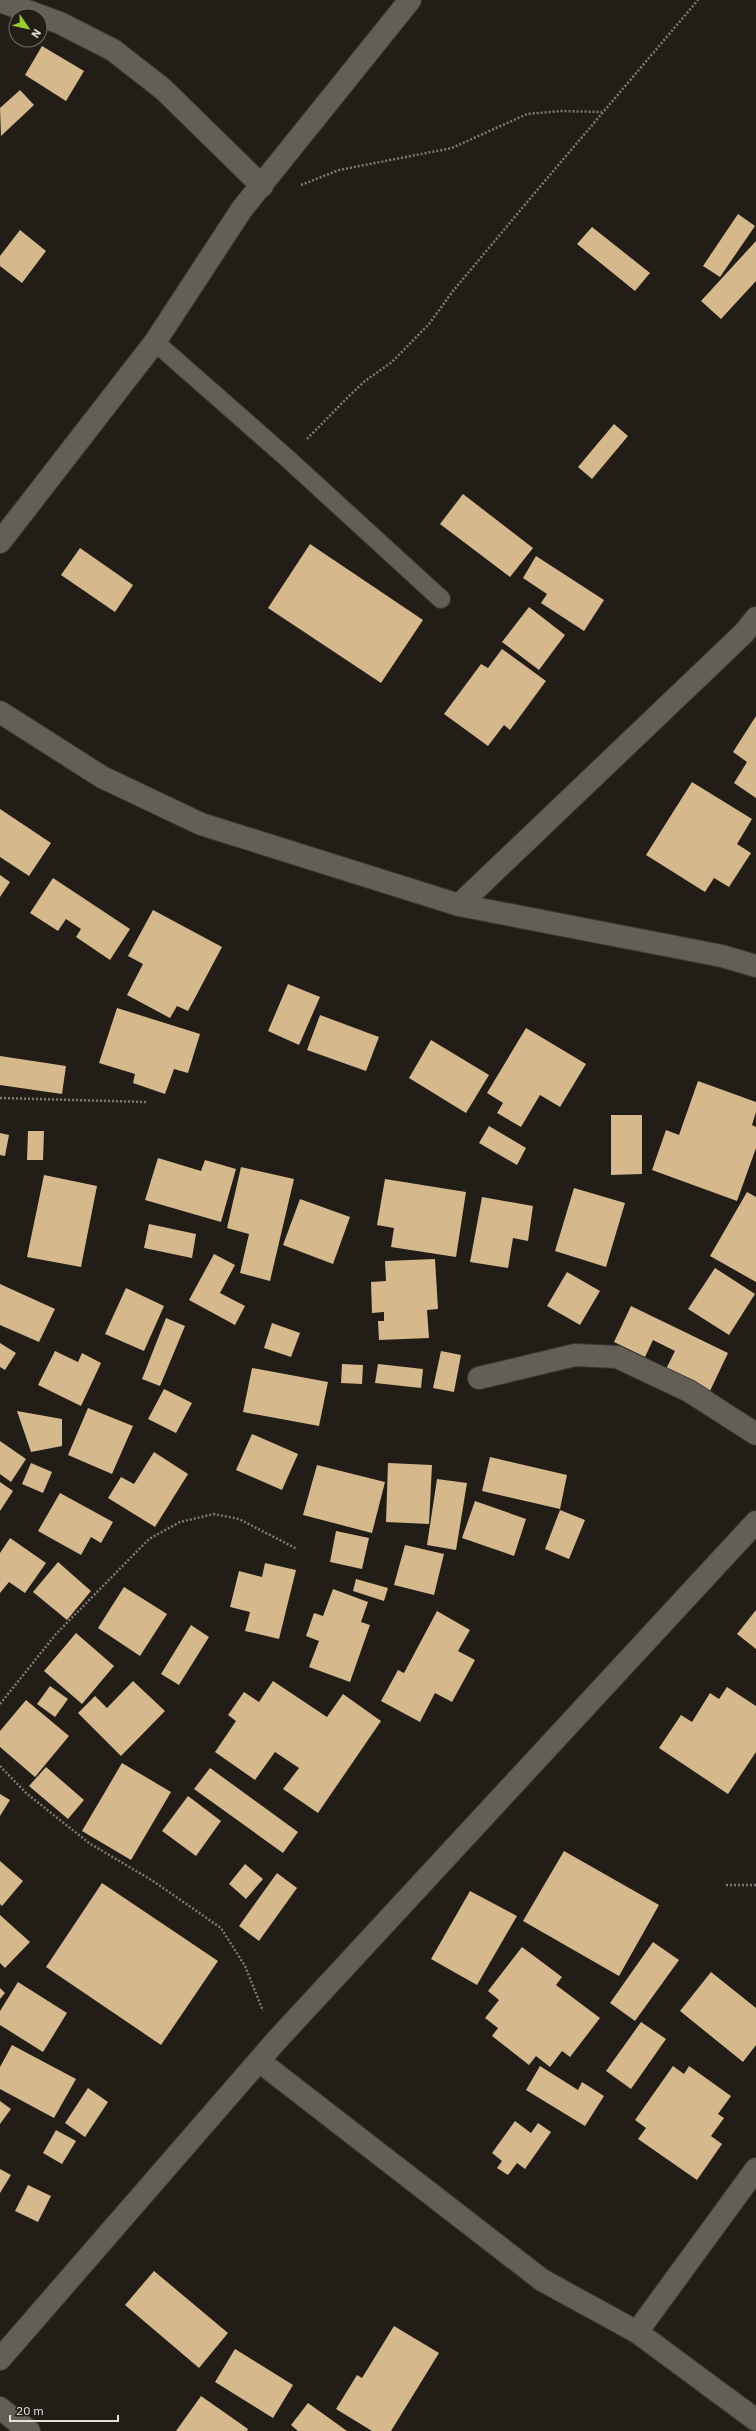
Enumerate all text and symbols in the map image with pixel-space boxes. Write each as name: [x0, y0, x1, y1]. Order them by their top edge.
north arrow: [8, 8, 48, 48]
text: N: [28, 26, 44, 41]
scale bar: [10, 2397, 118, 2423]
text: 20 m: [16, 2403, 44, 2418]

